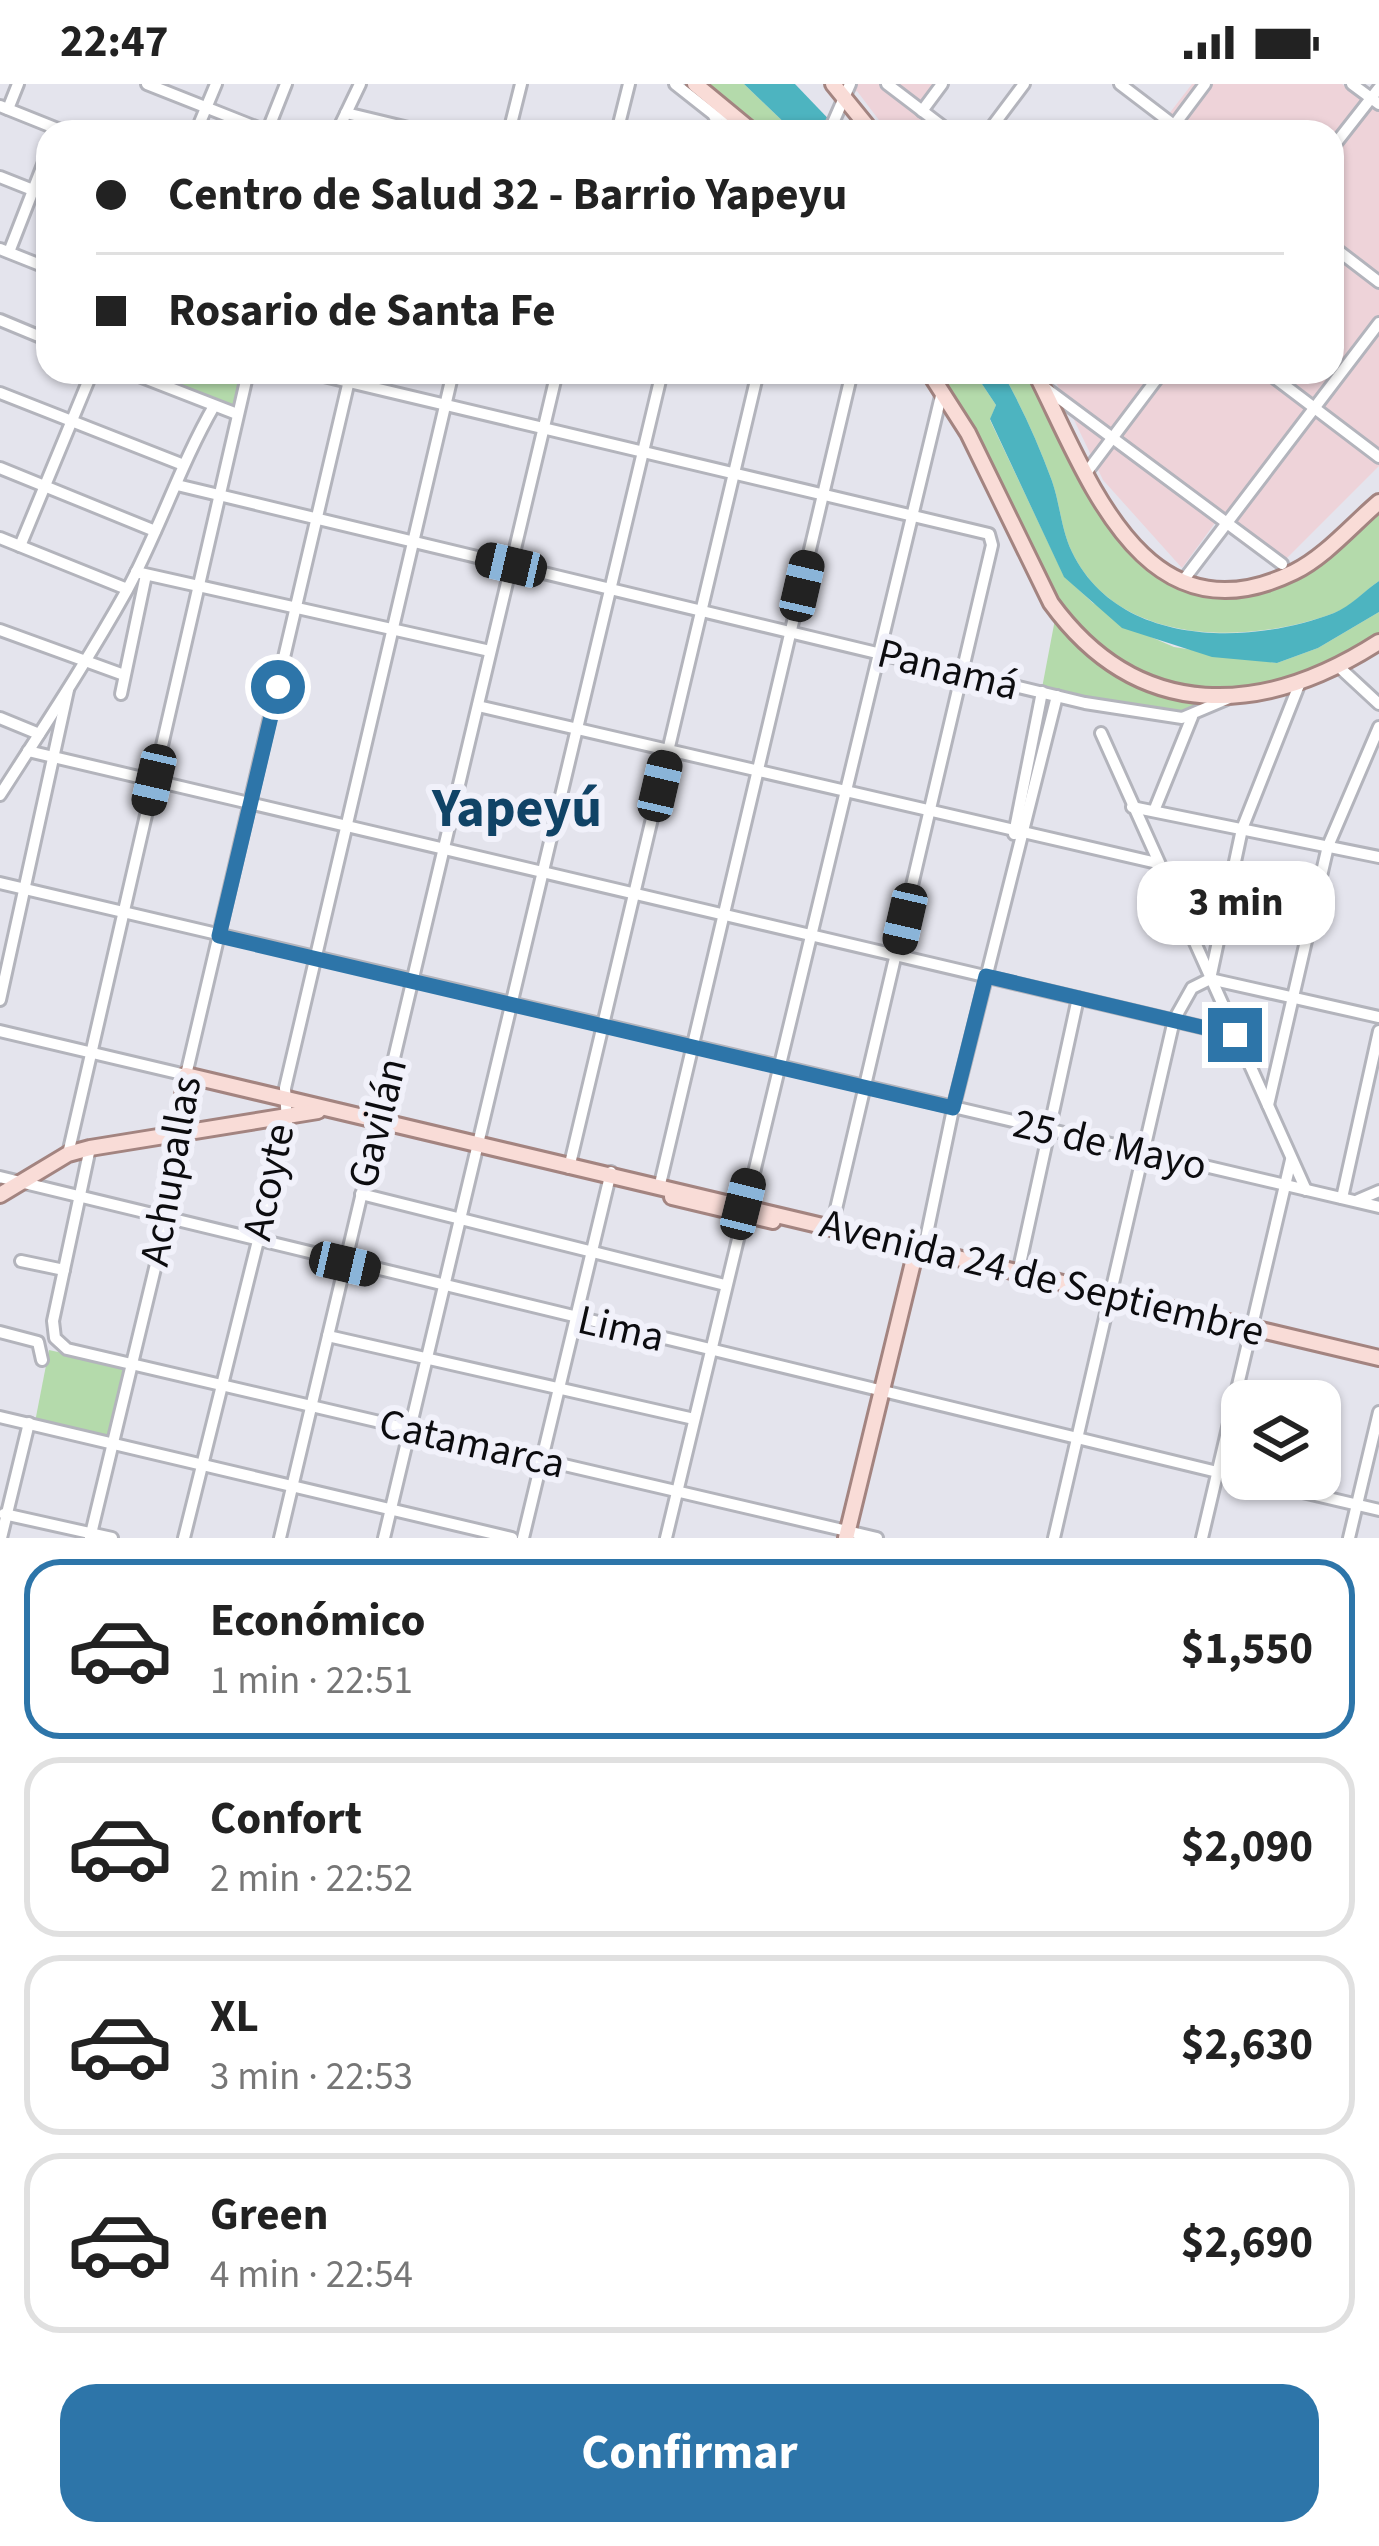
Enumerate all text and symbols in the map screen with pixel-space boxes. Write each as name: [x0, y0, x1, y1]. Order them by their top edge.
text: 22:47: [60, 10, 169, 74]
text: Centro de Salud 32 - Barrio Yapeyu: [168, 163, 847, 227]
text: Rosario de Santa Fe: [168, 279, 556, 343]
car: [472, 539, 550, 591]
car: [776, 547, 828, 625]
street label: Panamá: [871, 624, 1025, 716]
route start: [251, 660, 305, 714]
car: [128, 741, 180, 819]
car: [634, 747, 686, 825]
district label: Yapeyú: [431, 771, 602, 848]
callout: 3 min: [1136, 861, 1334, 945]
text: 3 min: [1189, 875, 1283, 931]
car: [879, 880, 931, 958]
route end: [1208, 1008, 1262, 1062]
street label: Gavilán: [333, 1052, 423, 1194]
street label: Achupallas: [125, 1071, 217, 1271]
street label: 25 de Mayo: [1007, 1094, 1213, 1196]
street label: Acoyte: [227, 1118, 311, 1246]
car: [717, 1165, 769, 1243]
street label: Avenida 24 de Septiembre: [814, 1194, 1270, 1362]
car: [306, 1238, 384, 1290]
street label: Lima: [572, 1290, 670, 1368]
map controls: [1221, 1380, 1341, 1500]
button: layers: [1221, 1380, 1341, 1500]
street label: Catamarca: [373, 1394, 571, 1494]
text: Económico: [210, 1589, 426, 1653]
icon: car: [66, 1595, 174, 1703]
text: $1,550: [1181, 1617, 1313, 1681]
text: 1 min · 22:51: [210, 1653, 413, 1709]
text: Confort: [210, 1787, 362, 1851]
icon: car: [66, 1793, 174, 1901]
text: $2,090: [1181, 1815, 1313, 1879]
text: 2 min · 22:52: [210, 1851, 413, 1907]
text: XL: [210, 1985, 259, 2049]
icon: car: [66, 1991, 174, 2099]
text: $2,630: [1181, 2013, 1313, 2077]
text: 3 min · 22:53: [210, 2049, 413, 2105]
text: Green: [210, 2183, 329, 2247]
icon: car: [66, 2189, 174, 2297]
text: $2,690: [1181, 2211, 1313, 2275]
text: 4 min · 22:54: [210, 2247, 413, 2303]
button: Confirmar: [60, 2384, 1319, 2522]

